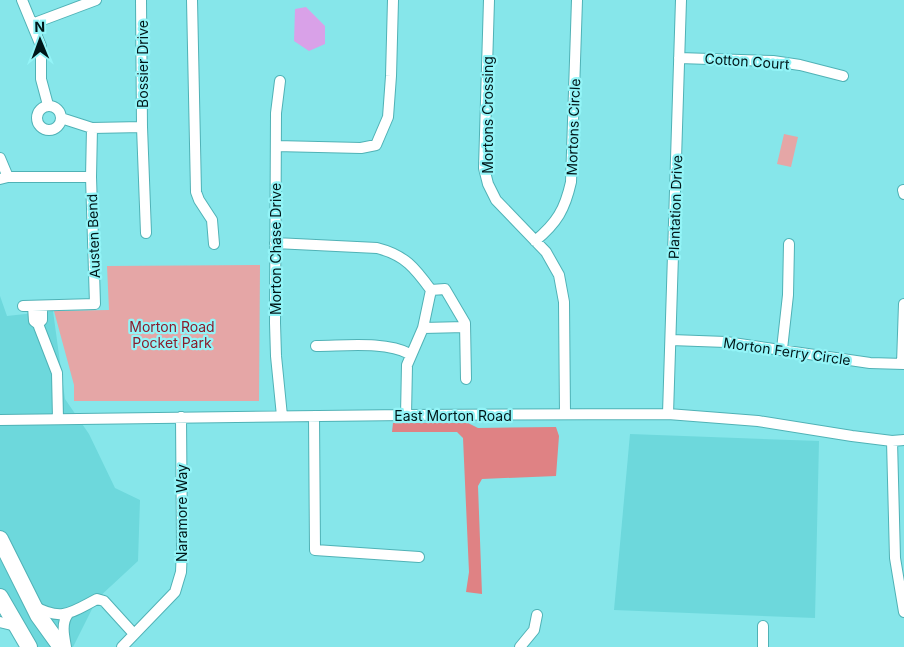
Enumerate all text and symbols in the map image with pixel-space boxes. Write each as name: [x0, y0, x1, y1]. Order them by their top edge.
north arrow: [15, 15, 65, 65]
text: N: [34, 18, 45, 35]
street label: Bossier Drive: [134, 20, 151, 108]
street label: Cotton Court: [704, 50, 790, 72]
street label: Mortons Crossing: [479, 56, 496, 174]
street label: Mortons Circle: [563, 78, 583, 176]
street label: Plantation Drive: [665, 155, 685, 259]
street label: Morton Chase Drive: [267, 183, 284, 315]
street label: Austen Bend: [83, 194, 103, 278]
park label: Morton Road Pocket Park: [129, 318, 215, 351]
street label: Morton Ferry Circle: [722, 334, 852, 368]
street label: East Morton Road: [394, 407, 512, 424]
street label: Naramore Way: [173, 464, 190, 562]

